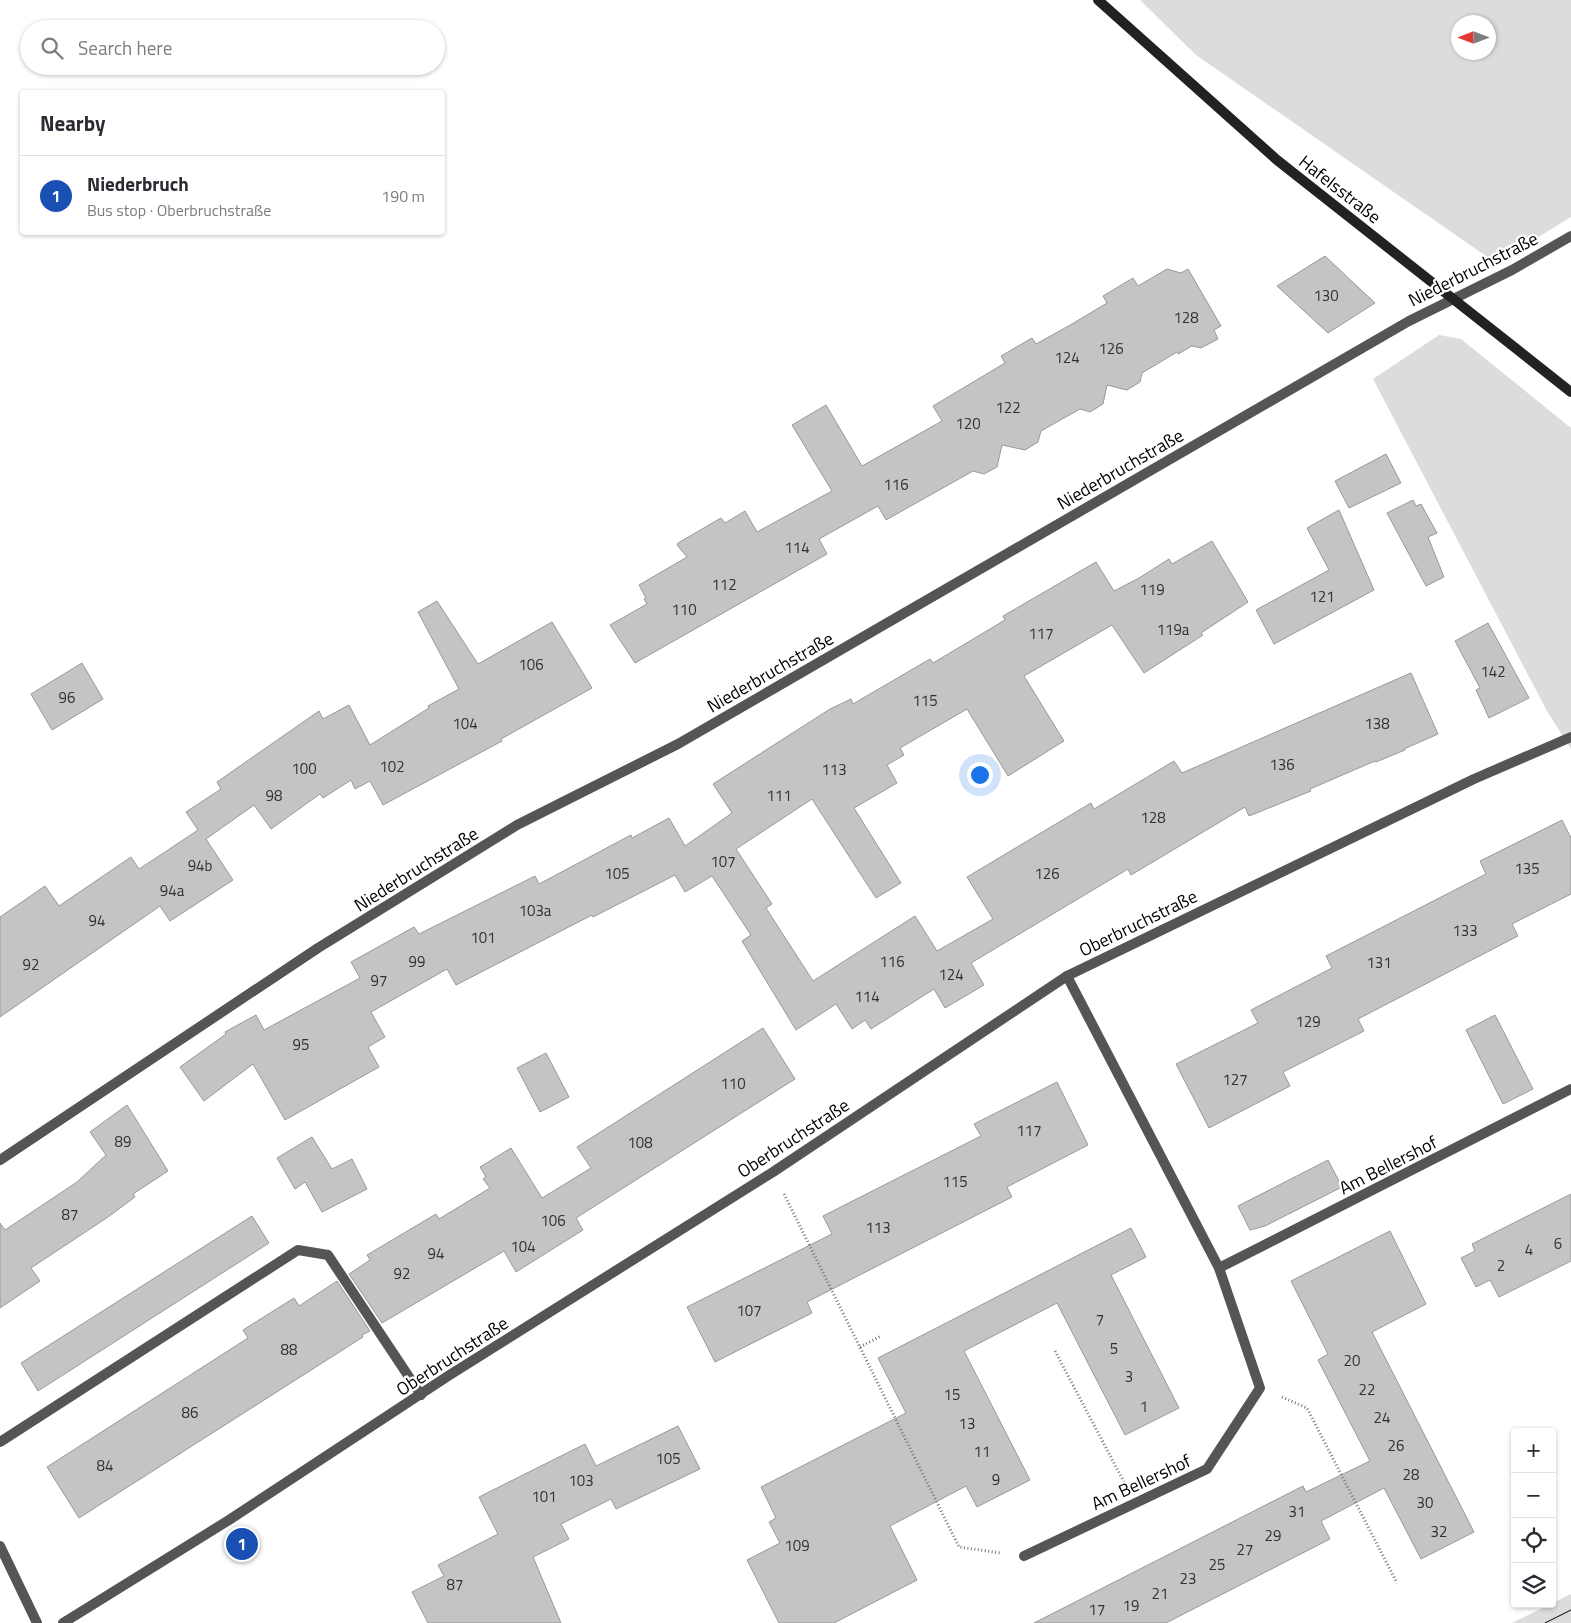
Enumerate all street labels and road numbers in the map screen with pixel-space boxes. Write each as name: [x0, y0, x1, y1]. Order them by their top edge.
street label: Hafelsstraße: [1293, 148, 1387, 230]
street label: Niederbruchstraße: [1404, 225, 1542, 313]
street label: Niederbruchstraße: [1052, 422, 1188, 516]
street label: Niederbruchstraße: [702, 625, 838, 719]
street label: Niederbruchstraße: [349, 820, 483, 918]
street label: Oberbruchstraße: [1074, 883, 1202, 963]
street label: Oberbruchstraße: [732, 1092, 854, 1184]
street label: Am Bellershof: [1334, 1129, 1442, 1201]
street label: Oberbruchstraße: [391, 1310, 513, 1402]
street label: Am Bellershof: [1087, 1447, 1195, 1517]

